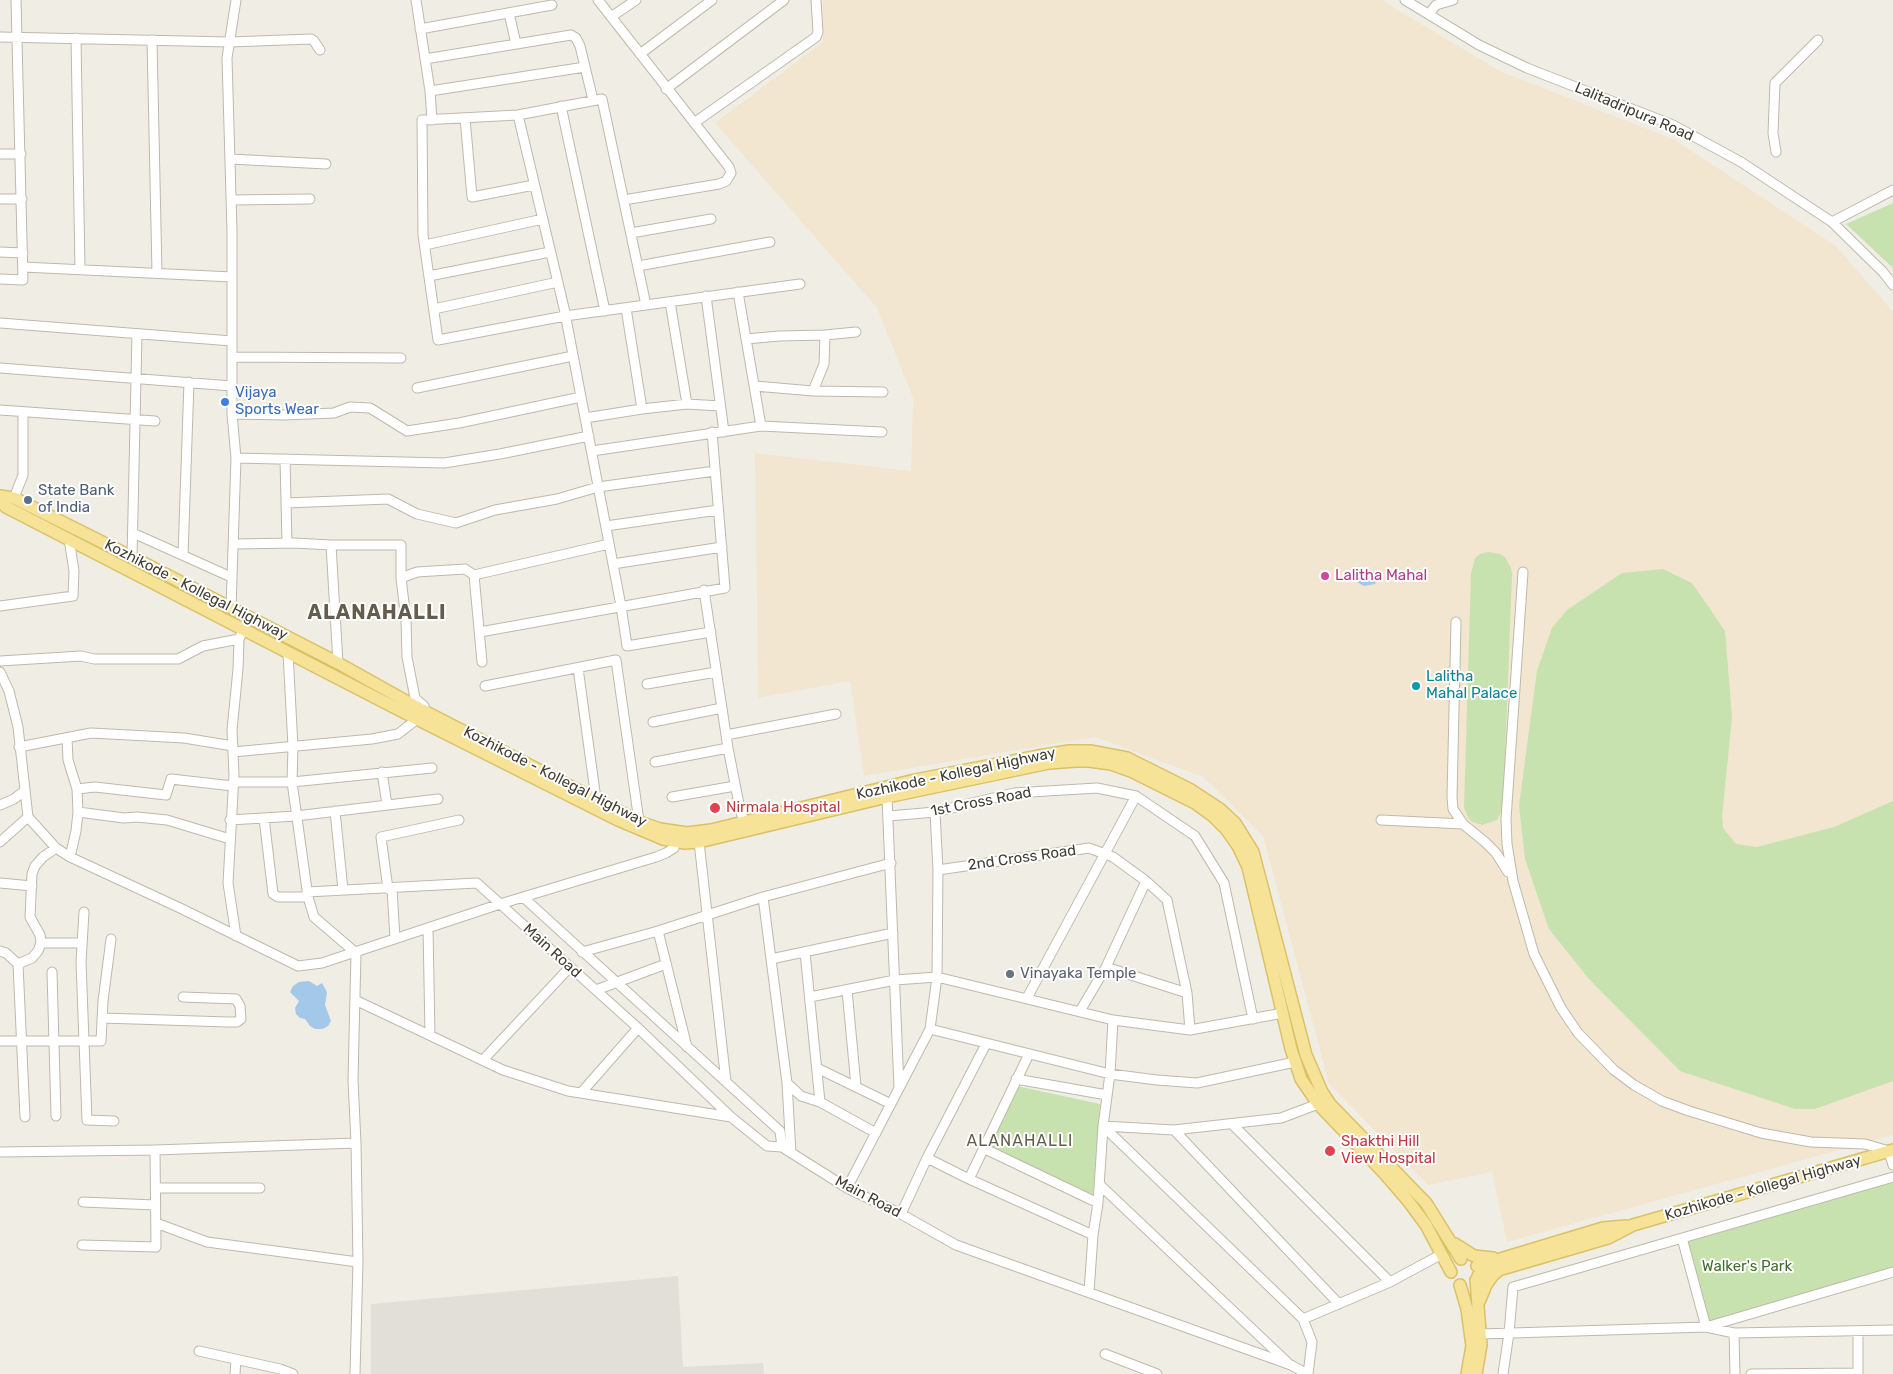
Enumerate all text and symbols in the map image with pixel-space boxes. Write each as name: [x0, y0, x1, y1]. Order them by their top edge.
street label: Lalitadripura Road: [1572, 79, 1696, 145]
place label: Vijaya Sports Wear: [235, 384, 319, 419]
marker: Vijaya Sports Wear: [219, 396, 231, 408]
place label: State Bank of India: [38, 482, 114, 517]
marker: State Bank of India: [22, 494, 34, 506]
street label: Kozhikode - Kollegal Highway: [101, 536, 291, 644]
place label: Lalitha Mahal: [1335, 567, 1427, 585]
marker: Lalitha Mahal: [1319, 570, 1331, 582]
district label: ALANAHALLI: [306, 601, 448, 625]
place label: Lalitha Mahal Palace: [1426, 668, 1517, 703]
marker: Lalitha Mahal Palace: [1410, 680, 1422, 692]
street label: Kozhikode - Kollegal Highway: [460, 723, 650, 831]
street label: Kozhikode - Kollegal Highway: [855, 744, 1057, 804]
street label: 1st Cross Road: [929, 783, 1033, 821]
place label: Nirmala Hospital: [726, 799, 840, 817]
marker: Nirmala Hospital: [708, 801, 722, 815]
street label: 2nd Cross Road: [967, 841, 1077, 875]
street label: Main Road: [519, 920, 585, 982]
place label: Vinayaka Temple: [1020, 965, 1136, 983]
marker: Vinayaka Temple: [1004, 968, 1016, 980]
district label: ALANAHALLI: [965, 1131, 1075, 1151]
place label: Shakthi Hill View Hospital: [1341, 1133, 1436, 1168]
marker: Shakthi Hill View Hospital: [1323, 1144, 1337, 1158]
street label: Kozhikode - Kollegal Highway: [1663, 1151, 1863, 1225]
street label: Main Road: [832, 1172, 904, 1222]
park label: Walker's Park: [1702, 1258, 1792, 1276]

